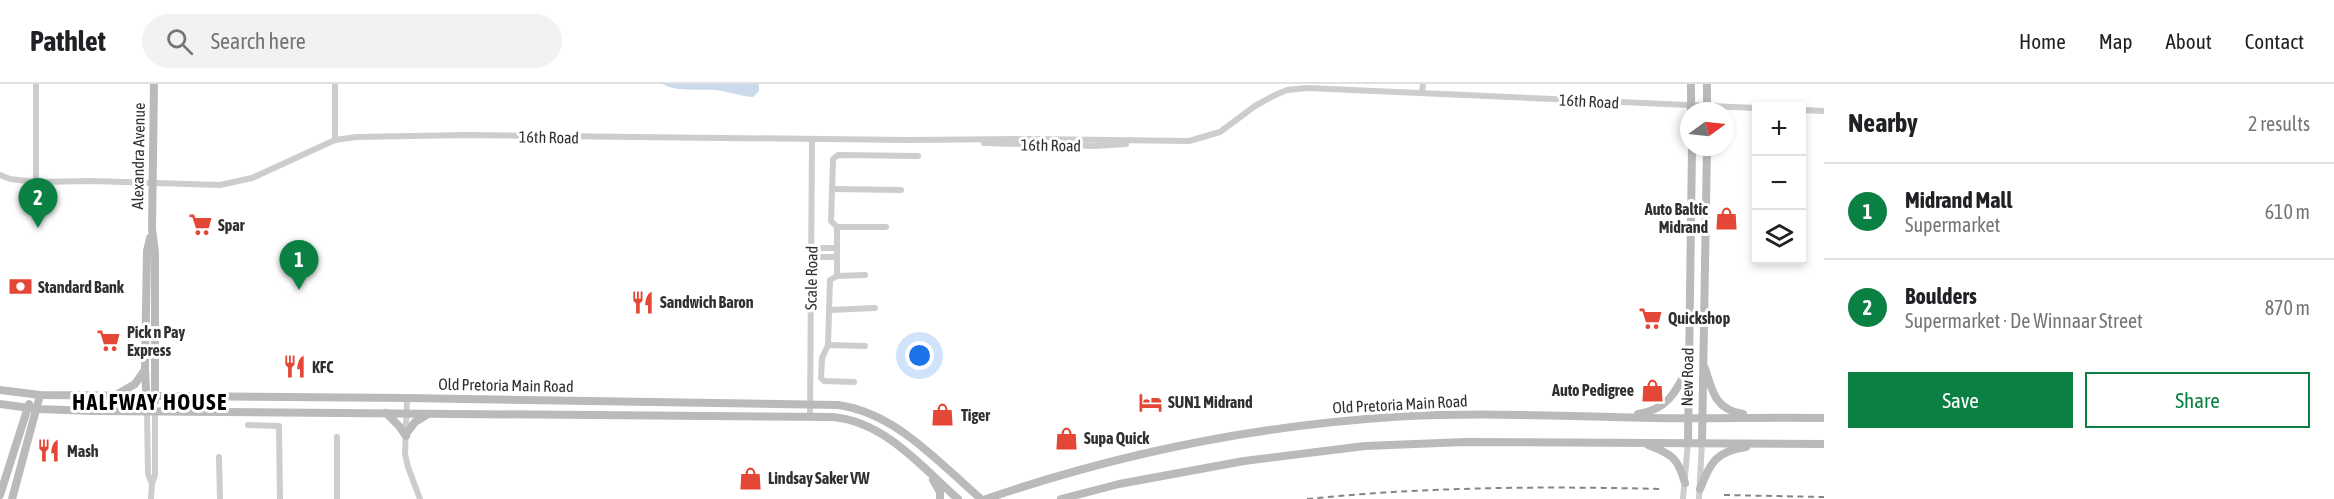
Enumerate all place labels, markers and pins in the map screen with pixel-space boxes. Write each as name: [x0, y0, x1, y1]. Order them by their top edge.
pin: 2: [18, 178, 57, 228]
place label: Auto Baltic Midrand: [1644, 200, 1708, 236]
shop icon: Auto Baltic Midrand: [1713, 205, 1739, 231]
supermarket icon: Spar: [187, 212, 213, 238]
place label: Spar: [218, 216, 245, 234]
pin: 1: [280, 240, 318, 290]
bank icon: Standard Bank: [7, 274, 33, 300]
place label: Standard Bank: [38, 278, 125, 296]
restaurant icon: Sandwich Baron: [629, 289, 655, 315]
place label: Sandwich Baron: [660, 293, 754, 311]
supermarket icon: Quickshop: [1637, 305, 1663, 331]
place label: Quickshop: [1668, 309, 1731, 327]
place label: Pick n Pay Express: [127, 323, 185, 359]
supermarket icon: Pick n Pay Express: [96, 328, 122, 354]
restaurant icon: KFC: [281, 354, 307, 380]
place label: KFC: [312, 358, 334, 376]
shop icon: Auto Pedigree: [1639, 377, 1665, 403]
place label: Auto Pedigree: [1551, 381, 1634, 399]
hotel icon: SUN1 Midrand: [1137, 389, 1163, 415]
place label: SUN1 Midrand: [1168, 393, 1253, 411]
shop icon: Tiger: [930, 402, 956, 428]
place label: Tiger: [961, 406, 990, 424]
shop icon: Supa Quick: [1053, 425, 1079, 451]
place label: Supa Quick: [1084, 429, 1150, 447]
restaurant icon: Mash: [36, 438, 62, 464]
place label: Mash: [67, 442, 99, 460]
shop icon: Lindsay Saker VW: [737, 465, 763, 491]
place label: Lindsay Saker VW: [768, 469, 870, 487]

